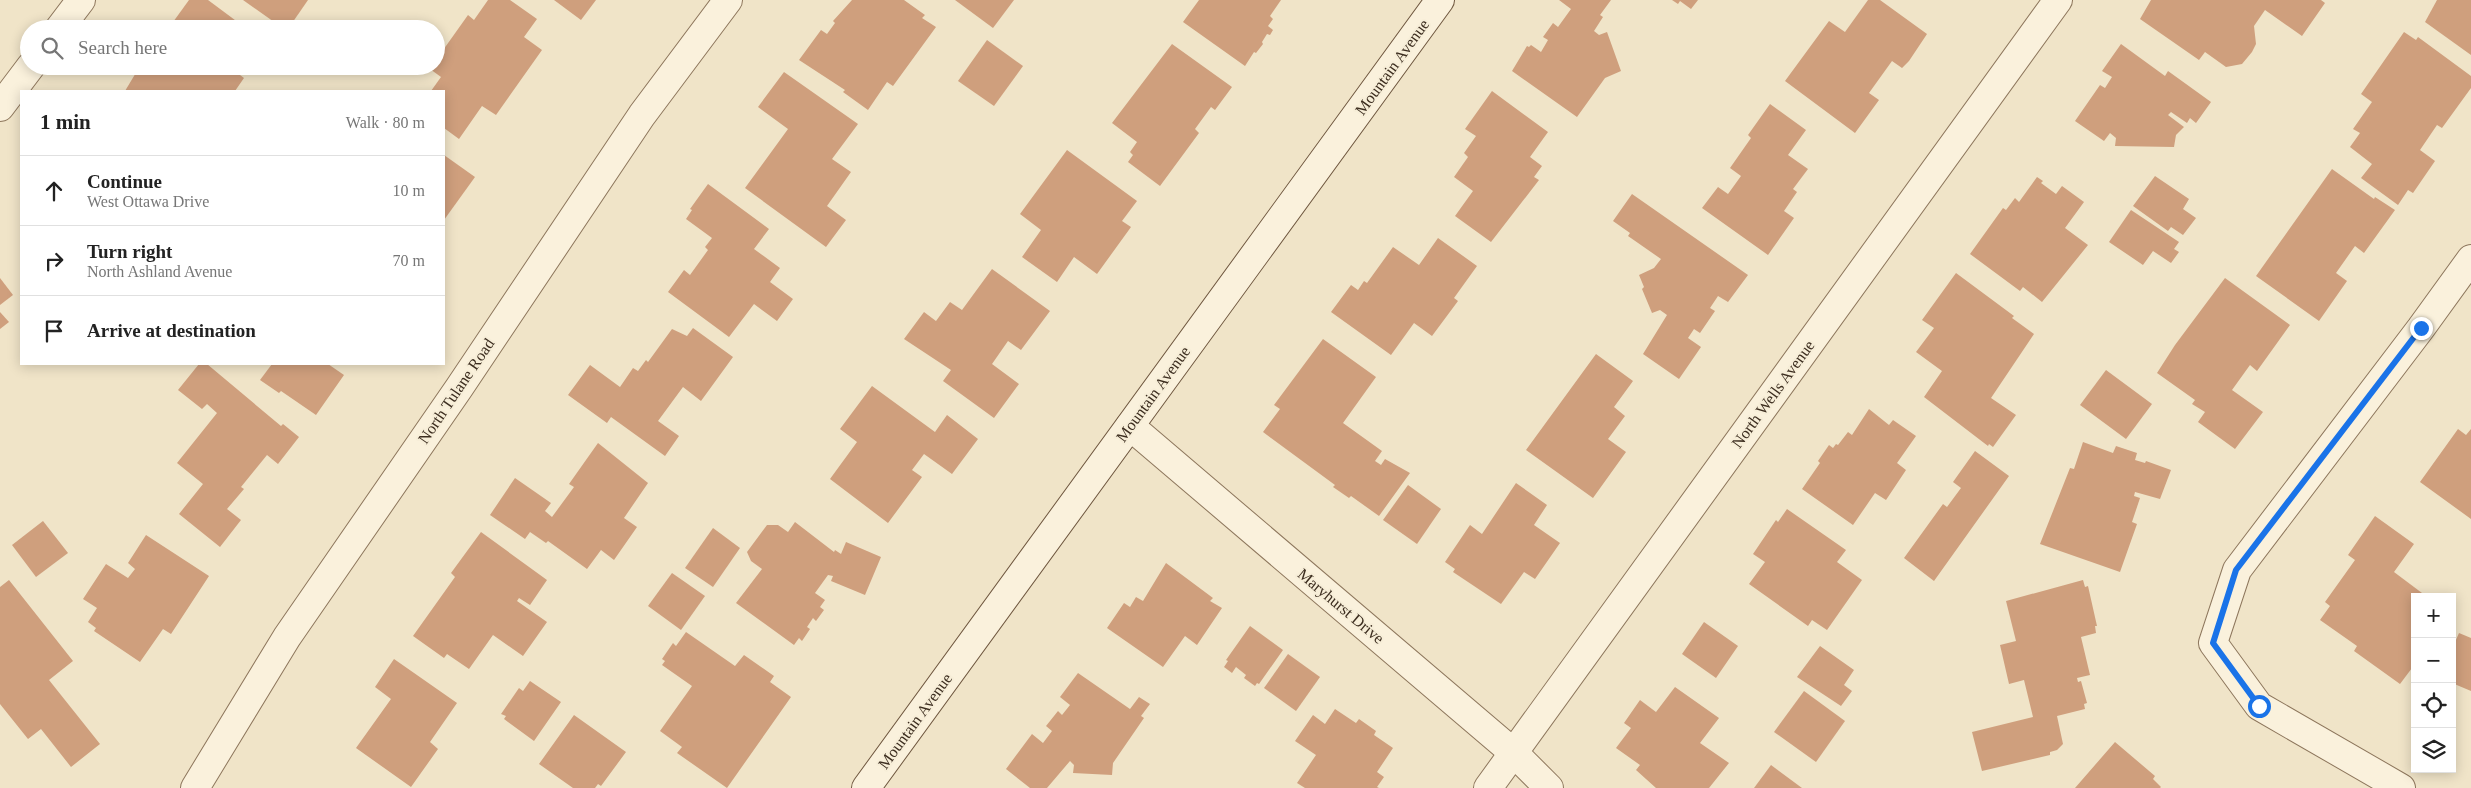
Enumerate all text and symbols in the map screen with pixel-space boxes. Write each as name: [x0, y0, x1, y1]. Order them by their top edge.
street label: Mountain Avenue: [1352, 16, 1432, 118]
search box: [20, 20, 445, 75]
icon: search: [38, 34, 66, 62]
text: Search here: [78, 37, 167, 58]
text: 1 min: [40, 110, 91, 134]
text: Walk · 80 m: [346, 114, 425, 131]
text: Continue: [87, 171, 162, 192]
icon: ahead: [40, 177, 68, 205]
text: 10 m: [393, 182, 425, 199]
text: West Ottawa Drive: [87, 193, 209, 210]
text: Turn right: [87, 241, 172, 262]
icon: right: [40, 247, 68, 275]
text: 70 m: [393, 252, 425, 269]
text: North Ashland Avenue: [87, 263, 232, 280]
icon: arrive: [40, 317, 68, 345]
route end: [2410, 317, 2433, 340]
text: Arrive at destination: [87, 320, 256, 341]
street label: North Tulane Road: [415, 335, 497, 447]
street label: North Wells Avenue: [1728, 337, 1818, 451]
street label: Mountain Avenue: [1113, 343, 1193, 445]
street label: Maryhurst Drive: [1294, 565, 1387, 648]
map controls: [2411, 593, 2456, 773]
button: +: [2411, 593, 2456, 638]
button: −: [2411, 638, 2456, 683]
street label: Mountain Avenue: [875, 670, 955, 772]
button: locate: [2411, 683, 2456, 728]
route start: [2248, 695, 2271, 718]
button: layers: [2411, 728, 2456, 773]

